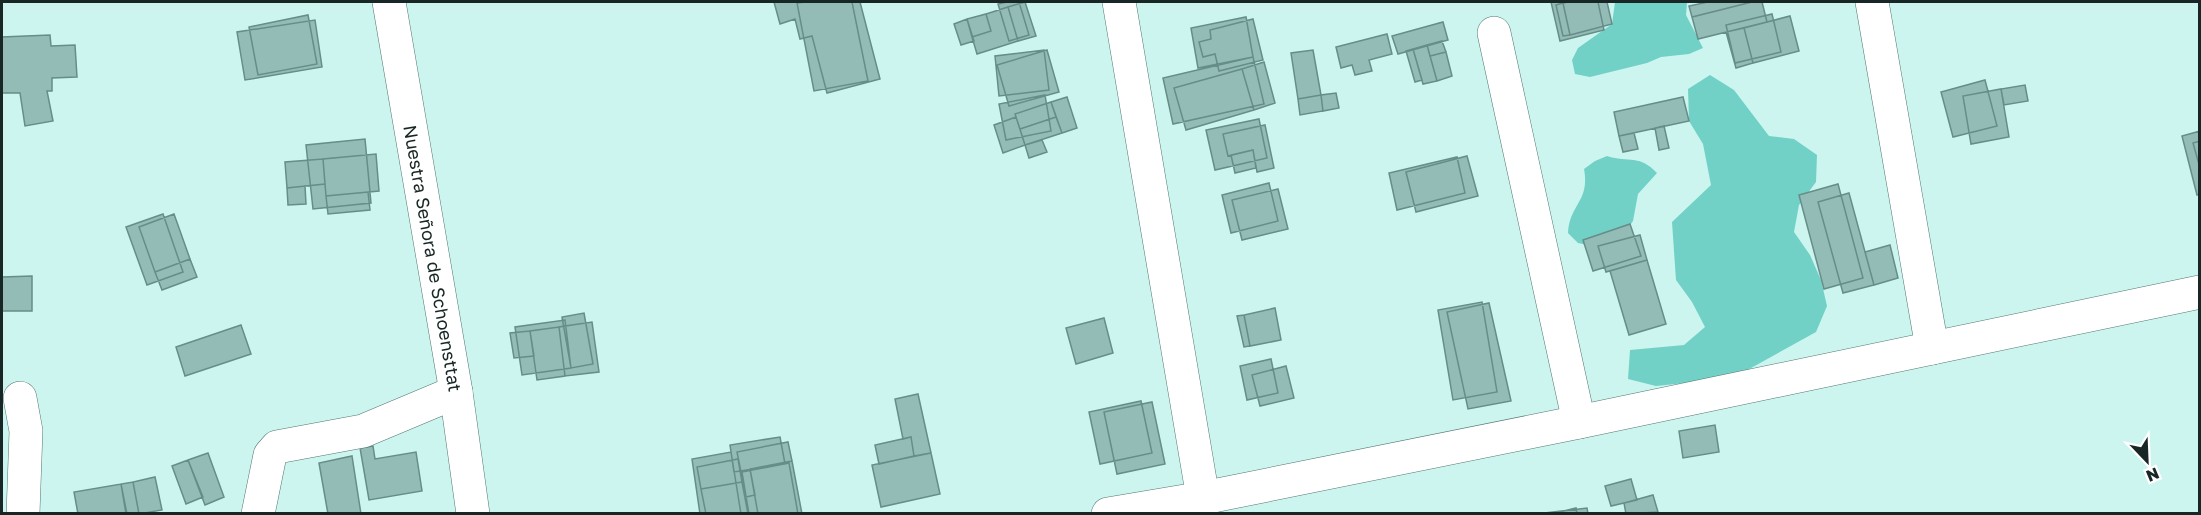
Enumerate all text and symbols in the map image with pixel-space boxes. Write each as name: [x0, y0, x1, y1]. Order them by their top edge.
street label: Nuestra Señora de Schoensttat: [399, 123, 467, 393]
north arrow: [2117, 431, 2177, 491]
text: N: [2143, 463, 2162, 486]

